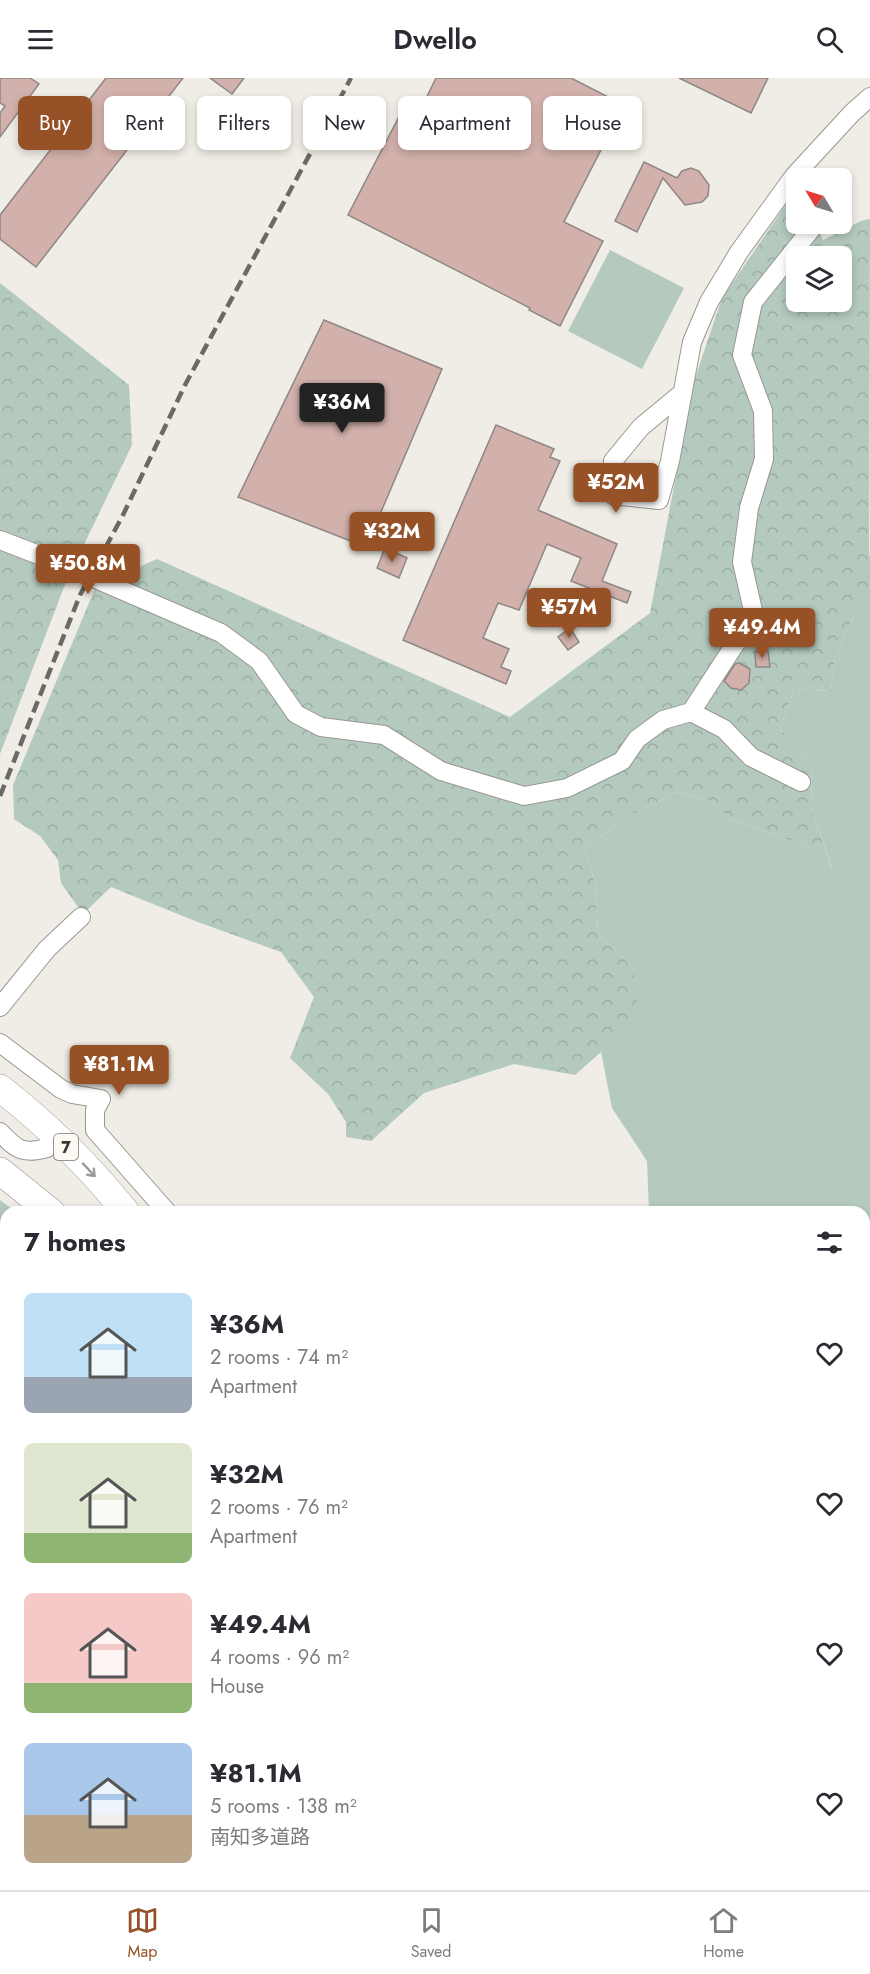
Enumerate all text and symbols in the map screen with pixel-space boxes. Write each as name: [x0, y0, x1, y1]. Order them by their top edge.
text: Dwello: [393, 20, 477, 59]
icon: menu: [24, 23, 57, 56]
icon: search: [813, 23, 846, 56]
chip: Buy: [18, 96, 92, 150]
chip: Rent: [104, 96, 185, 150]
chip: Filters: [197, 96, 291, 150]
chip: New: [303, 96, 386, 150]
chip: Apartment: [398, 96, 531, 150]
chip: House: [543, 96, 642, 150]
north arrow: [786, 168, 852, 234]
map controls: [786, 168, 852, 312]
button: layers: [786, 246, 852, 312]
pin: ¥36M: [306, 383, 378, 434]
text: ¥36M: [314, 388, 371, 417]
pin: ¥52M: [580, 463, 652, 514]
text: ¥52M: [587, 468, 645, 497]
pin: ¥32M: [356, 512, 428, 563]
text: ¥32M: [364, 517, 420, 546]
pin: ¥50.8M: [39, 544, 137, 595]
text: ¥50.8M: [50, 549, 126, 578]
pin: ¥57M: [533, 588, 605, 639]
text: ¥57M: [541, 593, 597, 622]
pin: ¥49.4M: [713, 608, 811, 659]
text: ¥49.4M: [723, 613, 801, 642]
pin: ¥81.1M: [70, 1045, 168, 1096]
text: ¥81.1M: [84, 1050, 154, 1079]
road number: 7: [54, 1134, 78, 1160]
one-way arrow: [82, 1163, 96, 1178]
text: 7 homes: [24, 1223, 126, 1261]
icon: filters: [813, 1226, 846, 1259]
text: ¥36M: [210, 1305, 284, 1343]
icon: home: [72, 1317, 144, 1389]
icon: heart: [813, 1337, 846, 1370]
text: 2 rooms · 74 m²: [210, 1343, 348, 1372]
text: Apartment: [210, 1372, 297, 1401]
text: ¥32M: [210, 1455, 284, 1493]
icon: home: [72, 1467, 144, 1539]
icon: heart: [813, 1487, 846, 1520]
text: 2 rooms · 76 m²: [210, 1493, 348, 1522]
text: Apartment: [210, 1522, 297, 1551]
text: ¥49.4M: [210, 1605, 311, 1643]
icon: home: [72, 1617, 144, 1689]
icon: heart: [813, 1637, 846, 1670]
text: 4 rooms · 96 m²: [210, 1643, 349, 1672]
text: House: [210, 1672, 264, 1701]
text: ¥81.1M: [210, 1754, 302, 1792]
icon: home: [72, 1767, 144, 1839]
icon: heart: [813, 1787, 846, 1820]
text: 5 rooms · 138 m²: [210, 1792, 357, 1821]
text: 南知多道路: [210, 1823, 310, 1852]
tab: Map: [126, 1904, 159, 1963]
tab: Saved: [411, 1904, 451, 1963]
tab: Home: [703, 1904, 744, 1963]

